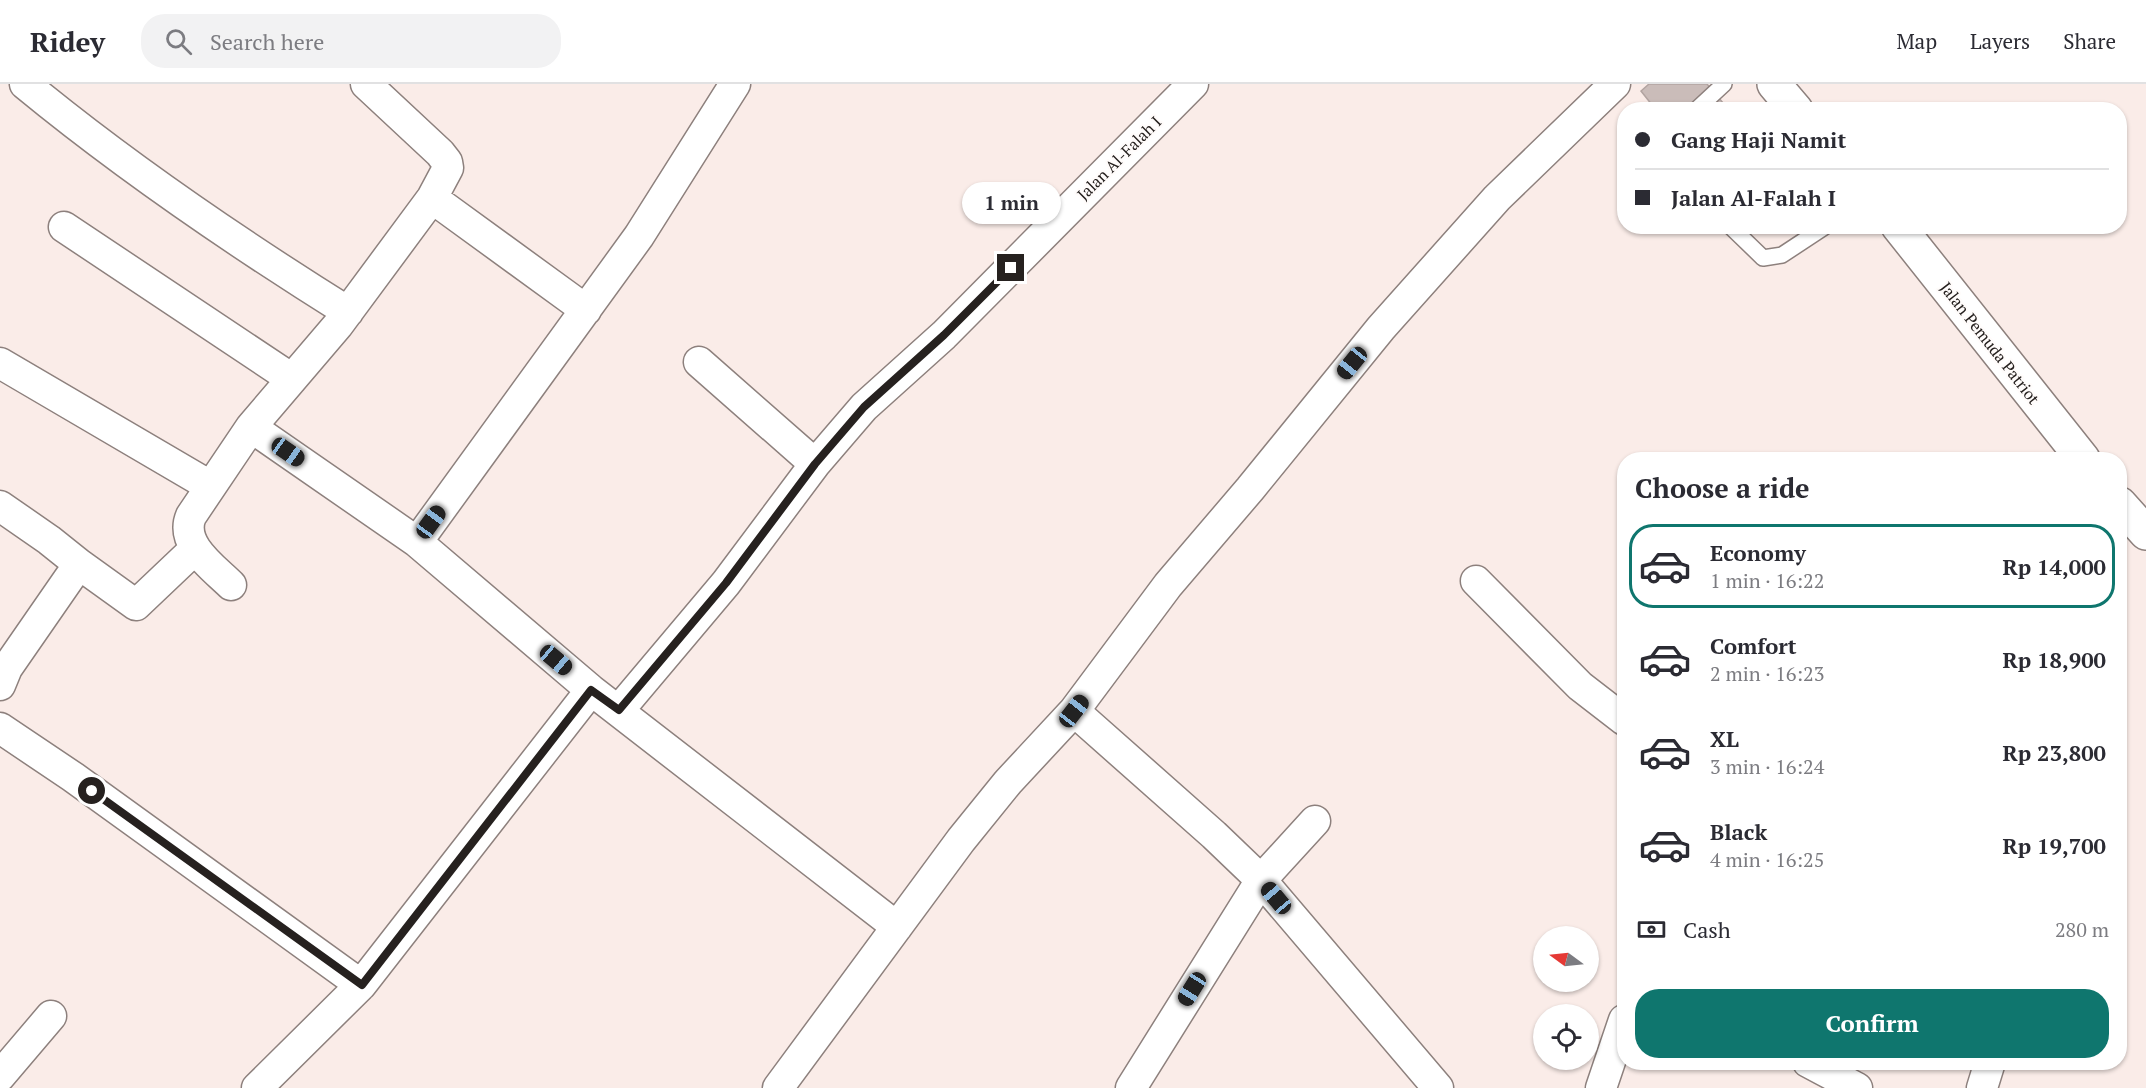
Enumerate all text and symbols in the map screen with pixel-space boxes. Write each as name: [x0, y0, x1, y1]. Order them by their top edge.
search box: [141, 14, 561, 68]
text: Ridey: [30, 23, 105, 60]
icon: search: [162, 25, 195, 58]
text: Search here: [210, 27, 324, 56]
text: Map: [1896, 27, 1937, 55]
text: Layers: [1970, 27, 2030, 55]
text: Share: [2063, 27, 2116, 55]
street label: Jalan Al-Falah I: [1072, 111, 1166, 205]
text: Gang Haji Namit: [1671, 125, 1846, 154]
callout: 1 min: [962, 181, 1060, 223]
text: Jalan Al-Falah I: [1671, 183, 1836, 212]
text: 1 min: [984, 189, 1039, 216]
route end: [997, 254, 1024, 281]
street label: Jalan Pemuda Patriot: [1935, 277, 2045, 409]
car: [1334, 343, 1370, 383]
car: [268, 434, 308, 470]
text: Choose a ride: [1635, 470, 1810, 506]
car: [413, 502, 449, 542]
text: Economy: [1710, 538, 1806, 567]
icon: car: [1638, 539, 1692, 593]
text: Rp 14,000: [2002, 552, 2106, 581]
text: 1 min · 16:22: [1710, 567, 1824, 594]
text: Comfort: [1710, 631, 1796, 660]
icon: car: [1638, 632, 1692, 686]
car: [536, 642, 576, 678]
text: Rp 18,900: [2002, 645, 2106, 674]
text: 2 min · 16:23: [1710, 660, 1824, 687]
car: [1056, 691, 1092, 731]
text: XL: [1710, 724, 1739, 753]
icon: car: [1638, 725, 1692, 779]
text: Rp 23,800: [2002, 738, 2106, 767]
text: 3 min · 16:24: [1710, 753, 1824, 780]
route start: [78, 777, 105, 804]
text: Black: [1710, 817, 1767, 846]
icon: car: [1638, 818, 1692, 872]
text: Rp 19,700: [2002, 831, 2106, 860]
text: 4 min · 16:25: [1710, 846, 1824, 873]
car: [1258, 878, 1294, 918]
icon: cash: [1635, 913, 1668, 946]
text: Cash: [1683, 915, 1731, 944]
text: 280 m: [2055, 916, 2109, 943]
north arrow: [1533, 926, 1599, 992]
map controls: [1533, 926, 1599, 1070]
car: [1175, 969, 1209, 1009]
button: Confirm: [1635, 989, 2109, 1058]
button: locate: [1533, 1004, 1599, 1070]

